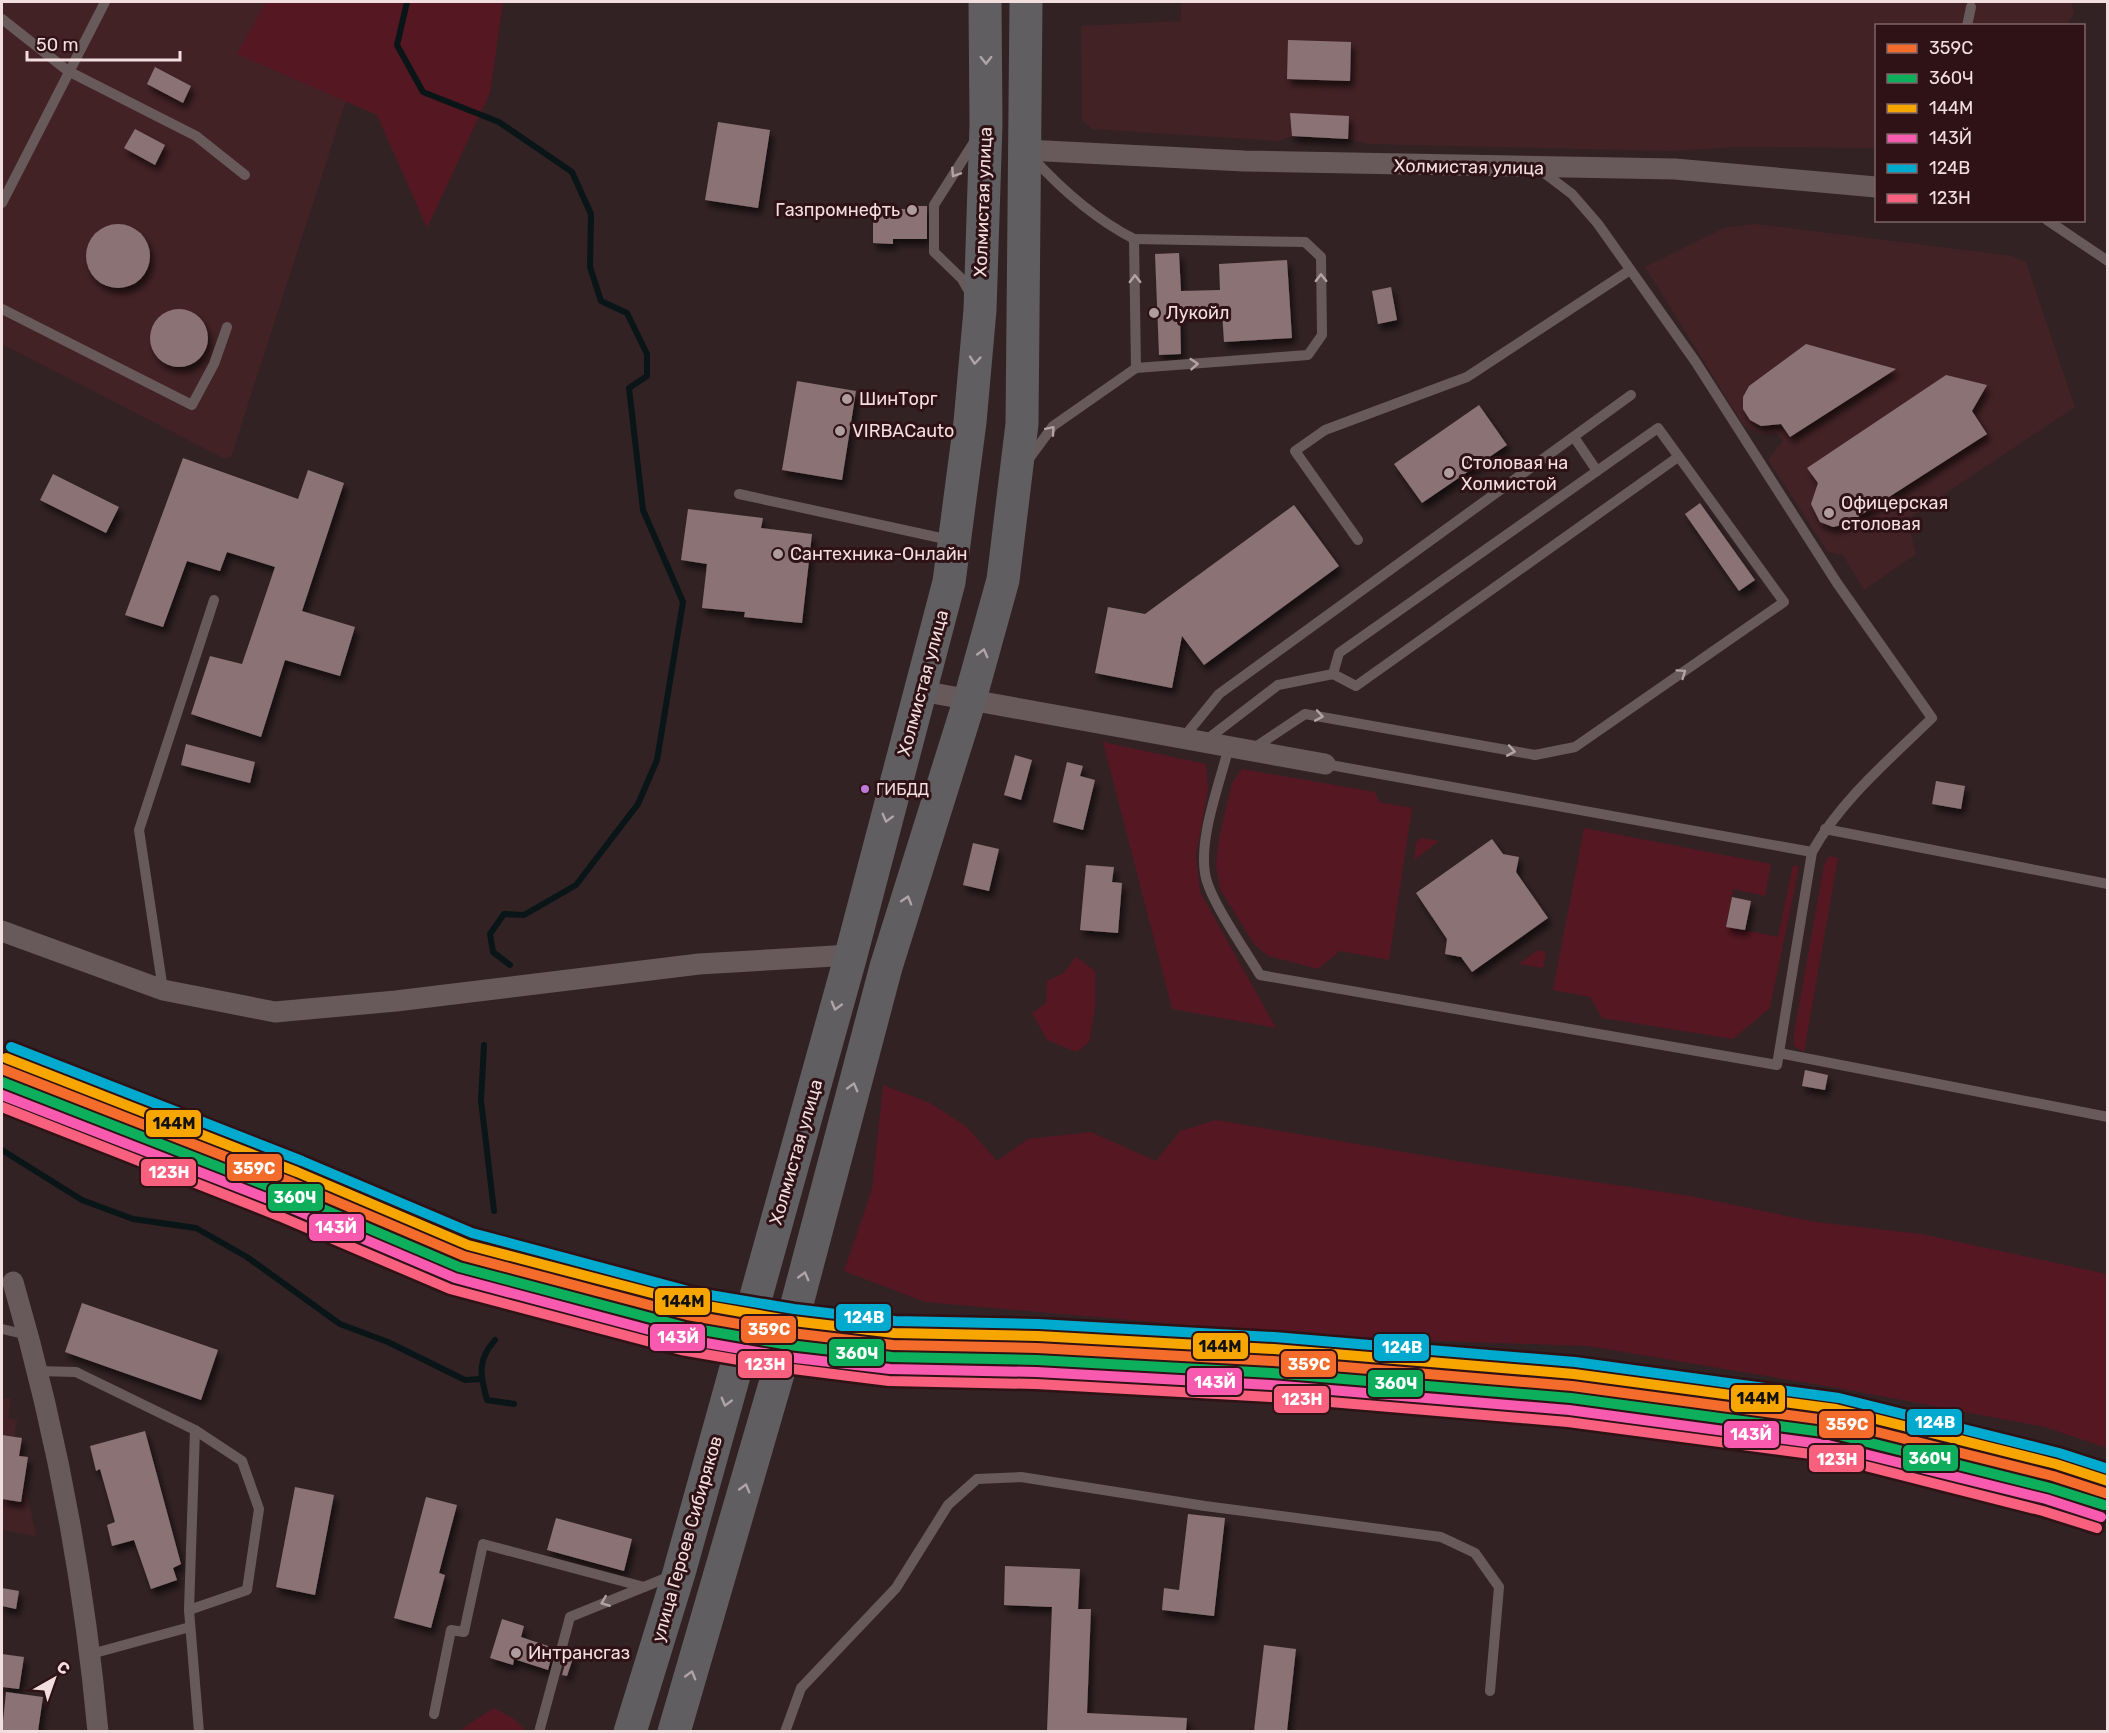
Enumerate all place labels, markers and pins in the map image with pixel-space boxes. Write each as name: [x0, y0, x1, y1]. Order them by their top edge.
place label: Газпромнефть: [775, 199, 900, 221]
marker: Газпромнефть: [905, 203, 919, 217]
place label: Лукойл: [1166, 302, 1230, 324]
marker: Лукойл: [1147, 306, 1161, 320]
place label: ШинТорг: [859, 388, 938, 410]
marker: ШинТорг: [840, 392, 854, 406]
place label: VIRBACauto: [852, 420, 954, 442]
marker: VIRBACauto: [833, 424, 847, 438]
place label: Столовая на Холмистой: [1461, 452, 1568, 495]
marker: Столовая на Холмистой: [1442, 466, 1456, 480]
place label: Офицерская столовая: [1841, 492, 1948, 535]
marker: Офицерская столовая: [1822, 506, 1836, 520]
place label: Сантехника-Онлайн: [790, 543, 968, 565]
marker: Сантехника-Онлайн: [771, 547, 785, 561]
place label: ГИБДД: [876, 780, 929, 799]
marker: ГИБДД: [859, 783, 871, 795]
place label: Интрансгаз: [528, 1642, 630, 1664]
marker: Интрансгаз: [509, 1646, 523, 1660]

